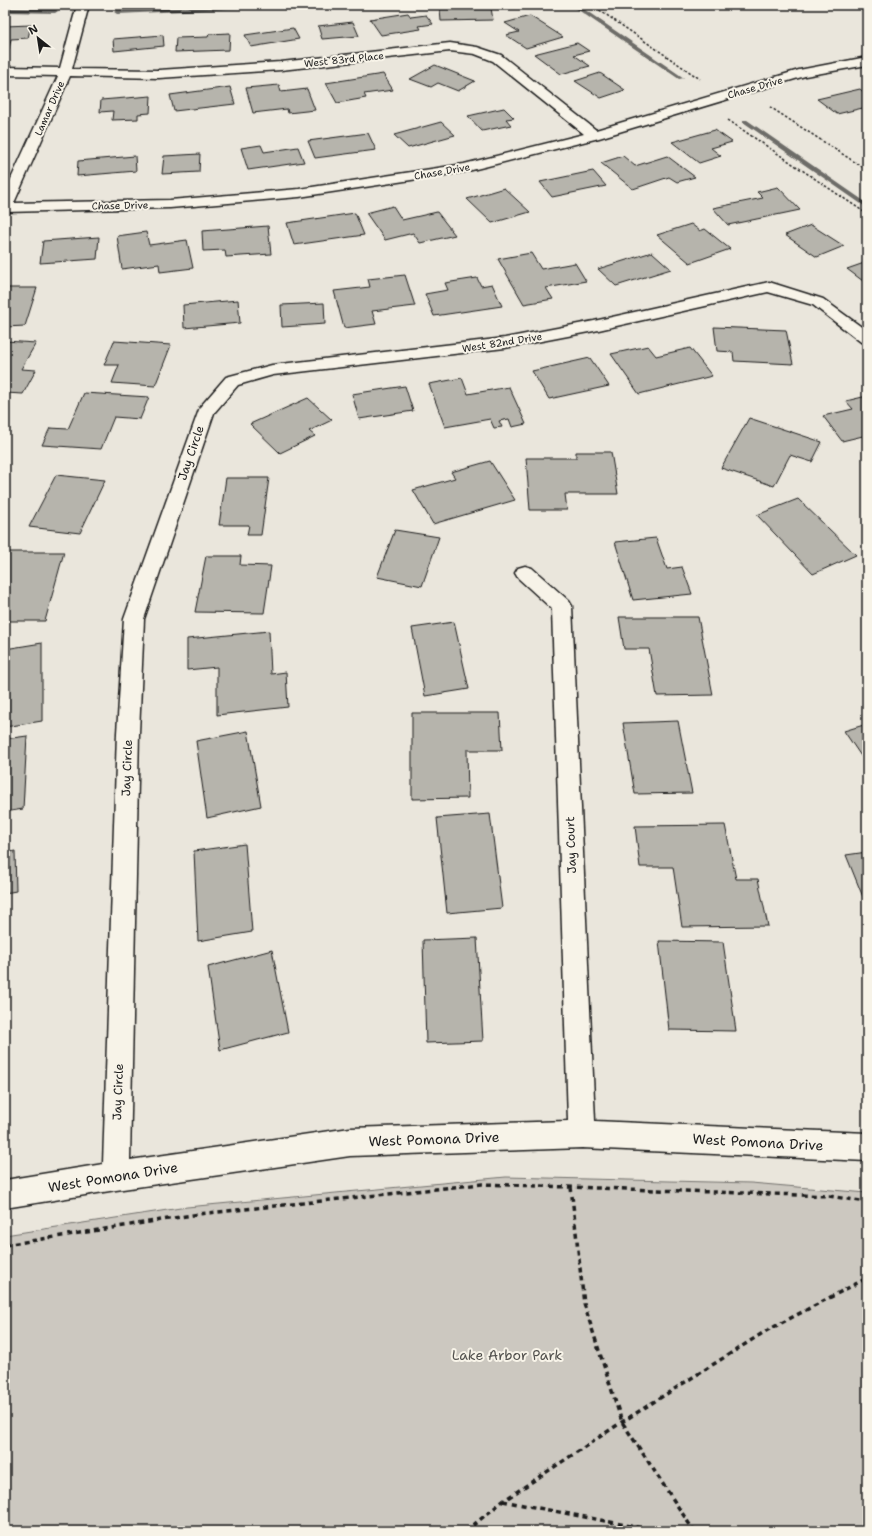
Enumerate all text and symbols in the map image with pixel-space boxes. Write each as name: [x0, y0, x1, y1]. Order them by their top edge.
north arrow: [18, 18, 58, 58]
text: N: [26, 21, 41, 38]
street label: West 83rd Place: [304, 49, 385, 70]
street label: Chase Drive: [726, 73, 785, 102]
street label: Lamar Drive: [32, 78, 68, 138]
street label: Chase Drive: [413, 160, 471, 183]
street label: Chase Drive: [92, 198, 149, 212]
street label: West 82nd Drive: [461, 330, 543, 355]
street label: Jay Circle: [174, 423, 208, 483]
street label: Jay Circle: [118, 739, 136, 797]
street label: Jay Court: [562, 816, 580, 874]
street label: Jay Circle: [109, 1063, 127, 1121]
street label: West Pomona Drive: [368, 1128, 500, 1150]
street label: West Pomona Drive: [692, 1130, 824, 1154]
street label: West Pomona Drive: [47, 1158, 179, 1196]
park label: Lake Arbor Park: [452, 1346, 562, 1364]

